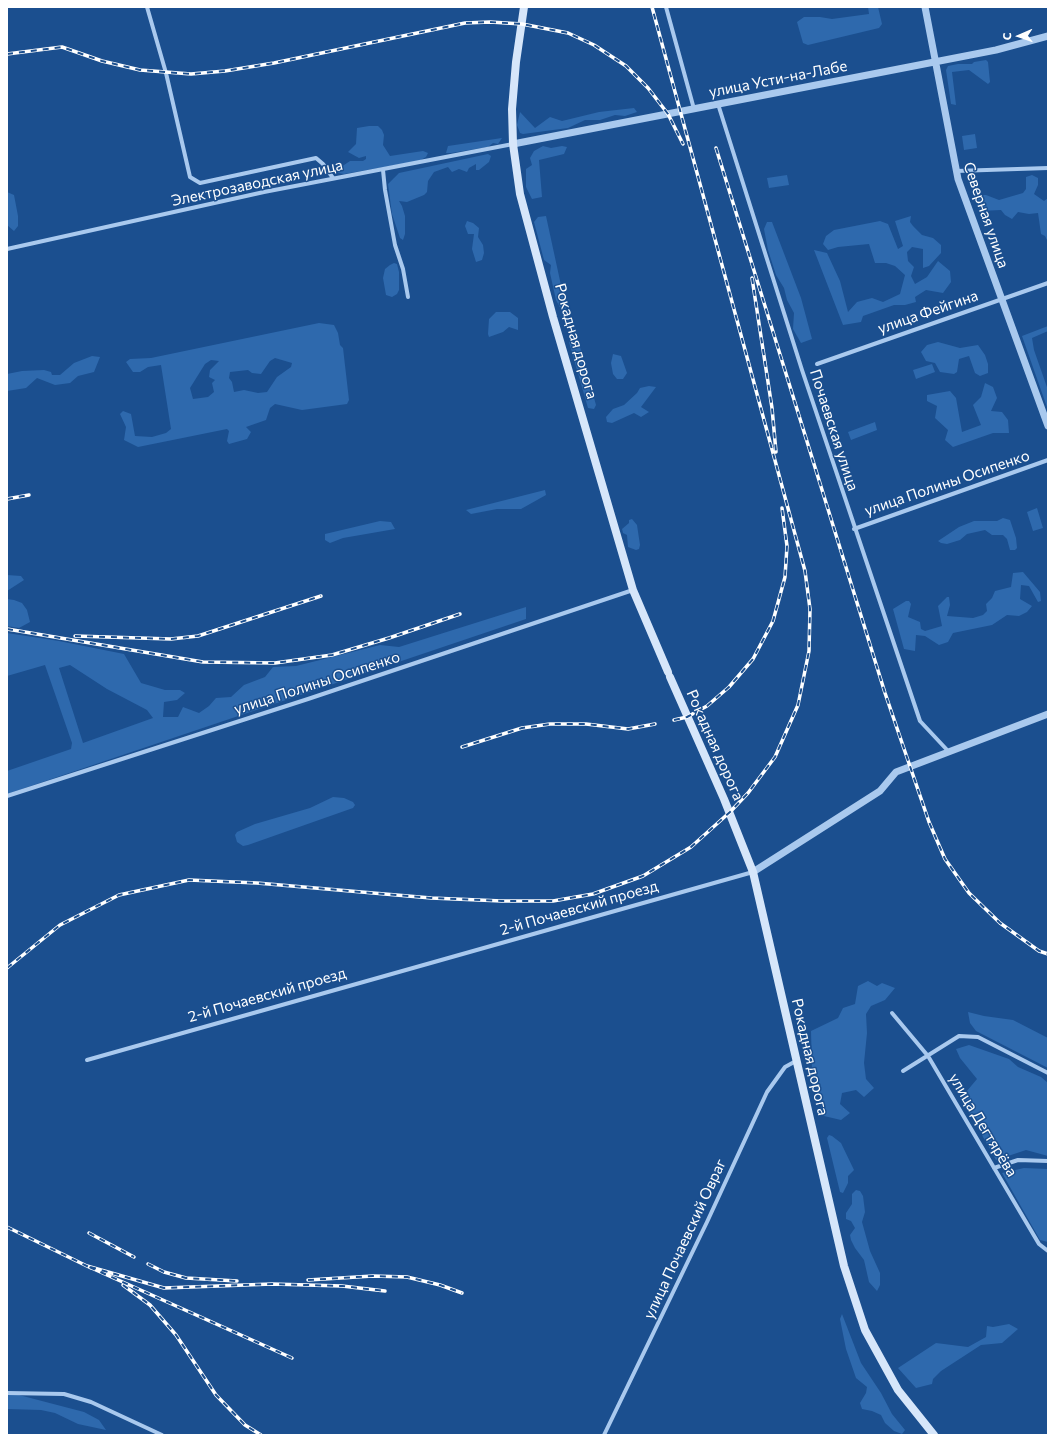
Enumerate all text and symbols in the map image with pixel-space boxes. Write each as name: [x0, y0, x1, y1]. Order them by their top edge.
north arrow: [999, 16, 1039, 56]
text: С: [1000, 32, 1013, 40]
street label: улица Усти-на-Лабе: [707, 57, 849, 101]
street label: Электрозаводская улица: [169, 156, 345, 210]
street label: Северная улица: [959, 160, 1013, 270]
street label: Рокадная дорога: [551, 281, 601, 401]
street label: улица Фейгина: [876, 286, 980, 338]
street label: Почаевская улица: [806, 367, 862, 493]
street label: улица Полины Осипенко: [862, 446, 1032, 520]
street label: улица Полины Осипенко: [232, 648, 402, 718]
street label: Рокадная дорога: [682, 687, 748, 803]
street label: 2-й Почаевский проезд: [498, 877, 660, 939]
street label: 2-й Почаевский проезд: [186, 964, 348, 1026]
street label: Рокадная дорога: [788, 997, 832, 1117]
street label: улица Дегтярёва: [945, 1070, 1021, 1180]
street label: улица Почаевский Овраг: [640, 1156, 730, 1322]

